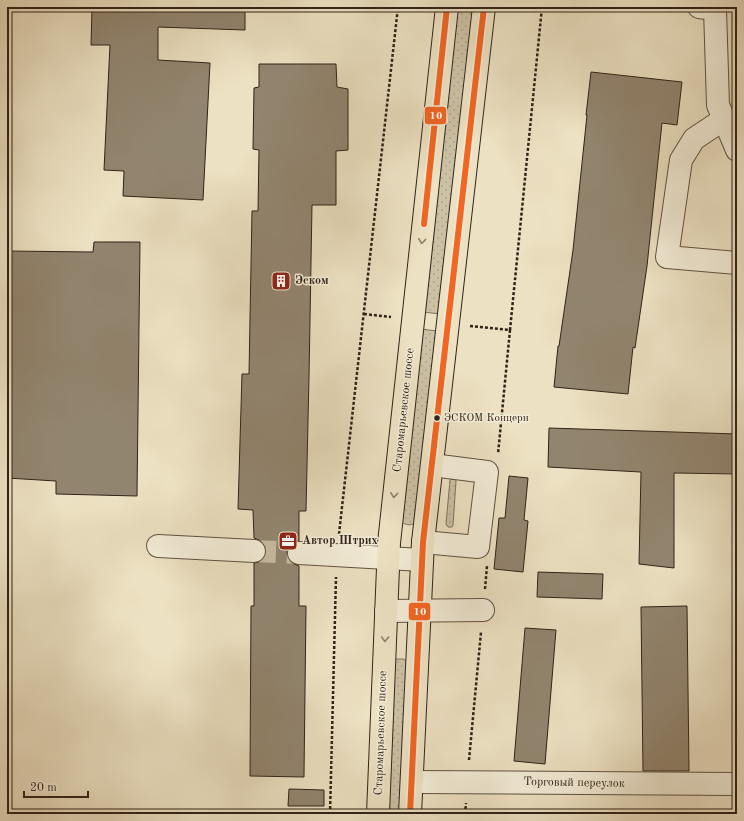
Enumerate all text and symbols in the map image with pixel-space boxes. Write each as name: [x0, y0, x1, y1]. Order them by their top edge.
line badge: 10: [424, 106, 447, 125]
text: 10: [430, 111, 442, 122]
one-way arrow: [418, 238, 427, 244]
building icon: Эском: [270, 270, 292, 292]
place label: Эском: [295, 275, 329, 287]
street label: Старомарьевское шоссе: [392, 347, 417, 473]
marker: ЭСКОМ Концерн: [432, 413, 442, 423]
place label: ЭСКОМ Концерн: [444, 413, 529, 424]
one-way arrow: [390, 492, 399, 498]
office icon: Автор Штрих: [277, 530, 299, 552]
place label: Автор Штрих: [302, 535, 378, 547]
line badge: 10: [408, 602, 431, 621]
text: 10: [414, 607, 426, 618]
one-way arrow: [381, 636, 390, 642]
street label: Старомарьевское шоссе: [373, 670, 389, 796]
scale bar: [24, 773, 88, 799]
street label: Торговый переулок: [523, 776, 625, 790]
text: 20 m: [30, 782, 57, 794]

